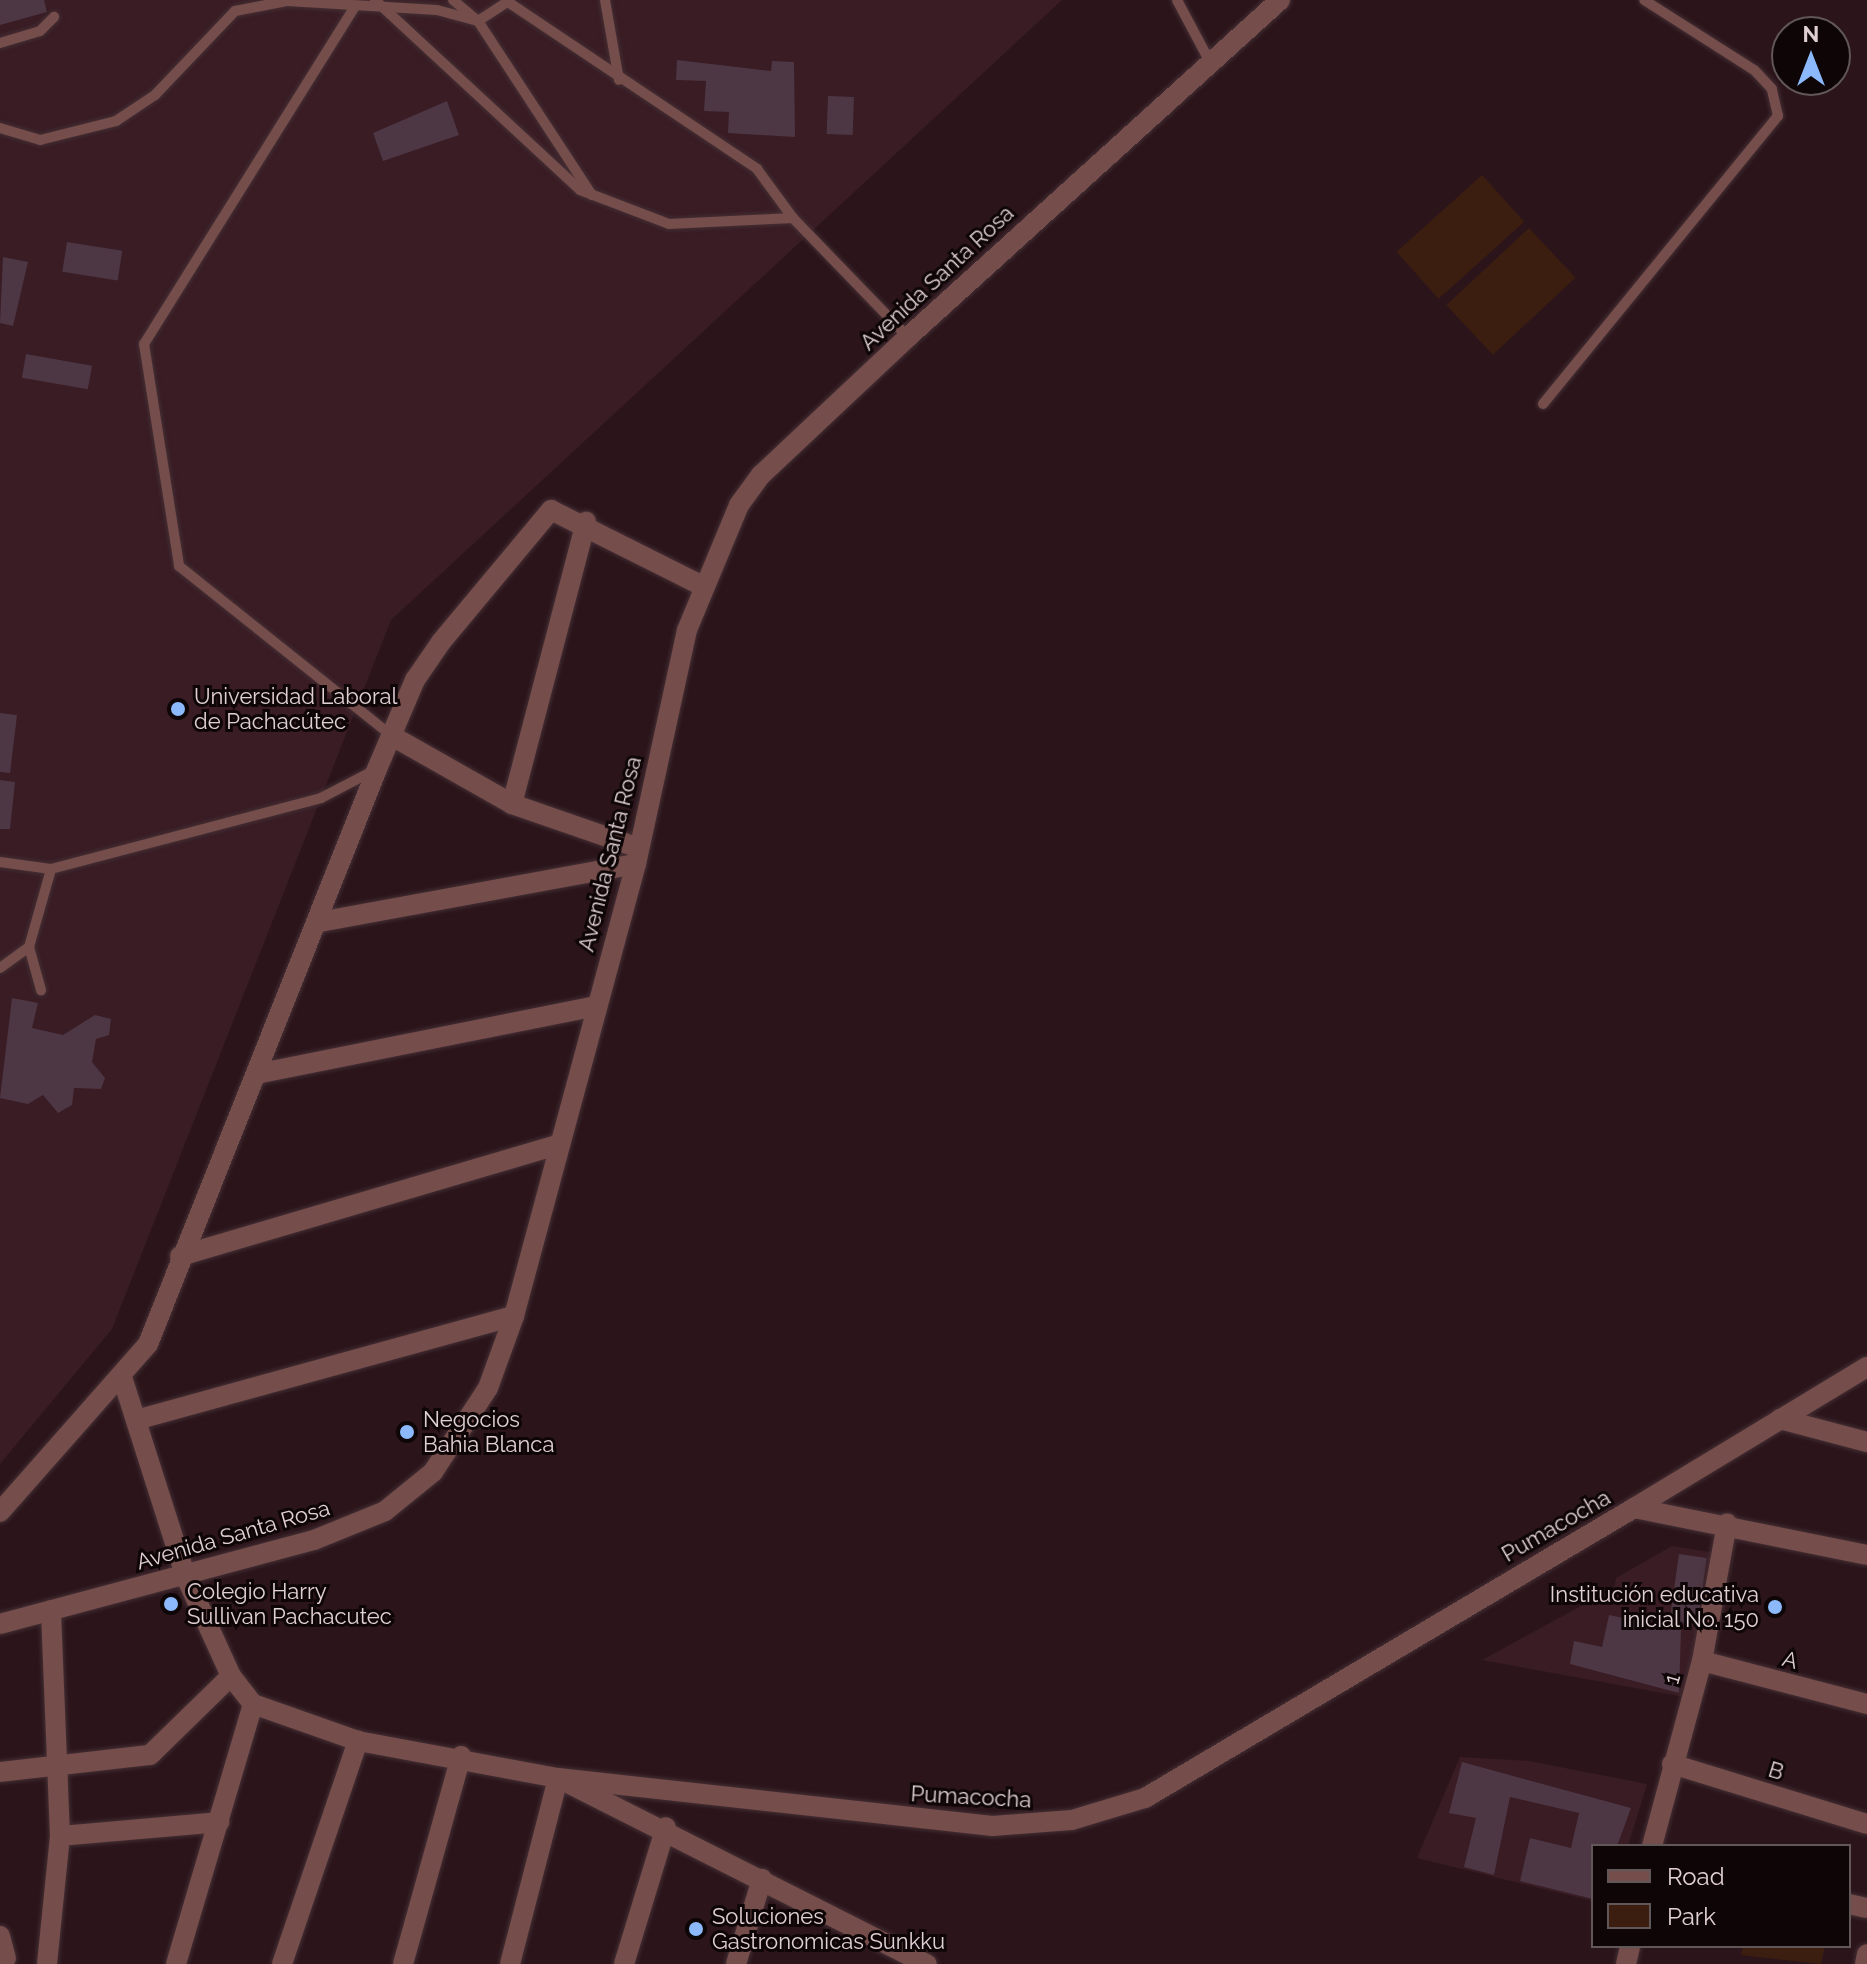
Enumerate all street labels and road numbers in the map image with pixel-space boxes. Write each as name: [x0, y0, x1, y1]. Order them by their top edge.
street label: Avenida Santa Rosa: [855, 200, 1019, 356]
street label: Avenida Santa Rosa: [573, 754, 647, 954]
street label: Pumacocha: [1497, 1484, 1615, 1568]
street label: Avenida Santa Rosa: [133, 1495, 333, 1575]
street label: A: [1779, 1645, 1801, 1675]
street label: 1: [1658, 1671, 1686, 1687]
street label: B: [1765, 1756, 1787, 1786]
street label: Pumacocha: [910, 1781, 1032, 1813]

